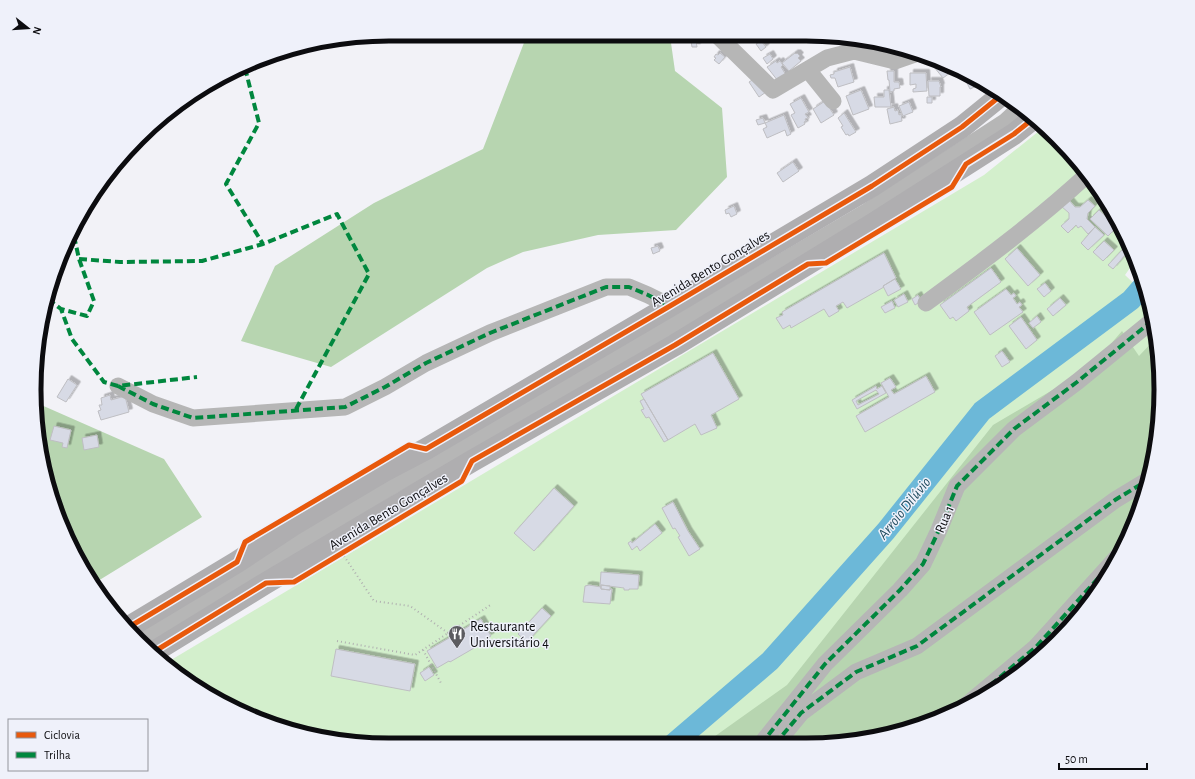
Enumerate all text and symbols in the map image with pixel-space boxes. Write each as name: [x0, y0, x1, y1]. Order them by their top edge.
north arrow: [8, 8, 48, 48]
text: N: [31, 26, 43, 36]
street label: Avenida Bento Gonçalves: [649, 228, 772, 310]
street label: Avenida Bento Gonçalves: [327, 471, 450, 553]
water label: Arroio Dilúvio: [874, 475, 934, 543]
street label: Rua 1: [933, 504, 957, 535]
place label: Restaurante Universitário 4: [470, 620, 549, 650]
restaurant icon: Restaurante Universitário 4: [447, 624, 467, 649]
legend: [8, 719, 148, 771]
text: Ciclovia: [44, 729, 80, 741]
scale bar: [1059, 745, 1147, 771]
text: Trilha: [44, 749, 71, 761]
text: 50 m: [1065, 753, 1088, 765]

